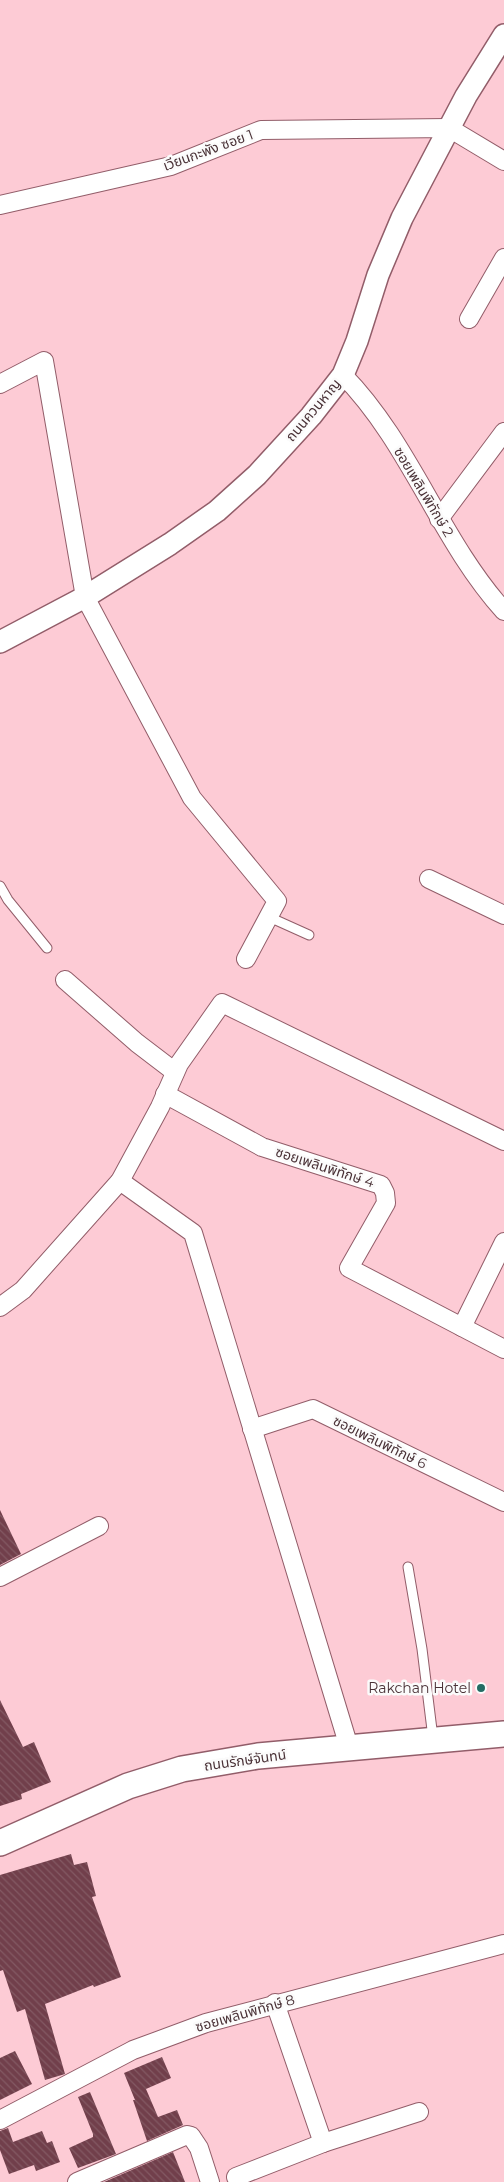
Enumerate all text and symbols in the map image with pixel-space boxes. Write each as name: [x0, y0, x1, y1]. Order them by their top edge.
street label: เวียนกะพัง ซอย 1: [160, 125, 256, 175]
street label: ถนนควนหาญ: [282, 375, 344, 445]
street label: ซอยเพลินพิทักษ์ 2: [390, 444, 458, 540]
street label: ซอยเพลินพิทักษ์ 4: [273, 1143, 377, 1192]
street label: ซอยเพลินพิทักษ์ 6: [330, 1412, 430, 1473]
place label: Rakchan Hotel: [368, 1679, 471, 1697]
marker: Rakchan Hotel: [475, 1682, 487, 1694]
street label: ถนนรักษ์จันทน์: [203, 1745, 287, 1775]
street label: ซอยเพลินพิทักษ์ 8: [193, 1990, 297, 2036]

